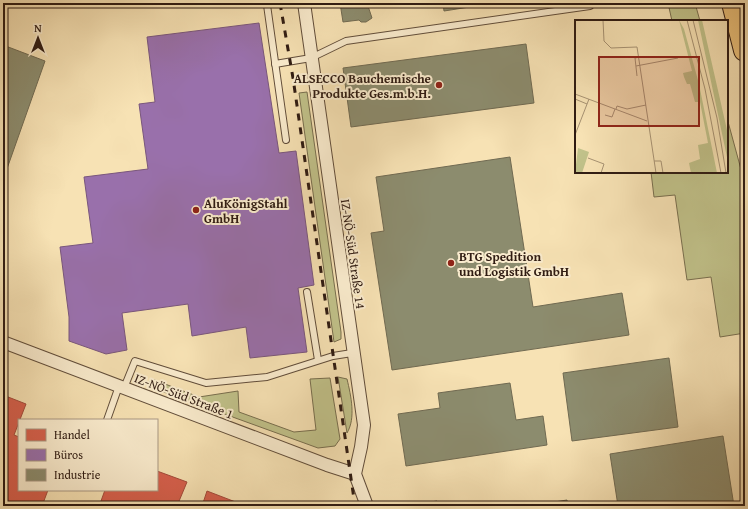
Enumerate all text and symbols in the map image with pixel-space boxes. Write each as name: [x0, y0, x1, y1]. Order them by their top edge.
north arrow: [18, 18, 58, 58]
text: N: [34, 20, 42, 36]
inset map: [575, 20, 728, 173]
place label: ALSECCO Bauchemische Produkte Ges.m.b.H.: [294, 69, 431, 103]
marker: ALSECCO Bauchemische Produkte Ges.m.b.H.: [434, 80, 444, 90]
place label: AluKönigStahl GmbH: [204, 194, 288, 228]
street label: IZ-NÖ-Süd Straße 14: [336, 198, 370, 310]
marker: AluKönigStahl GmbH: [191, 205, 201, 215]
place label: BTG Spedition und Logistik GmbH: [459, 247, 569, 281]
marker: BTG Spedition und Logistik GmbH: [446, 258, 456, 268]
street label: IZ-NÖ-Süd Straße 1: [132, 368, 236, 424]
legend: [18, 419, 158, 491]
text: Handel: [54, 426, 90, 443]
text: Büros: [54, 446, 83, 463]
text: Industrie: [54, 466, 101, 483]

